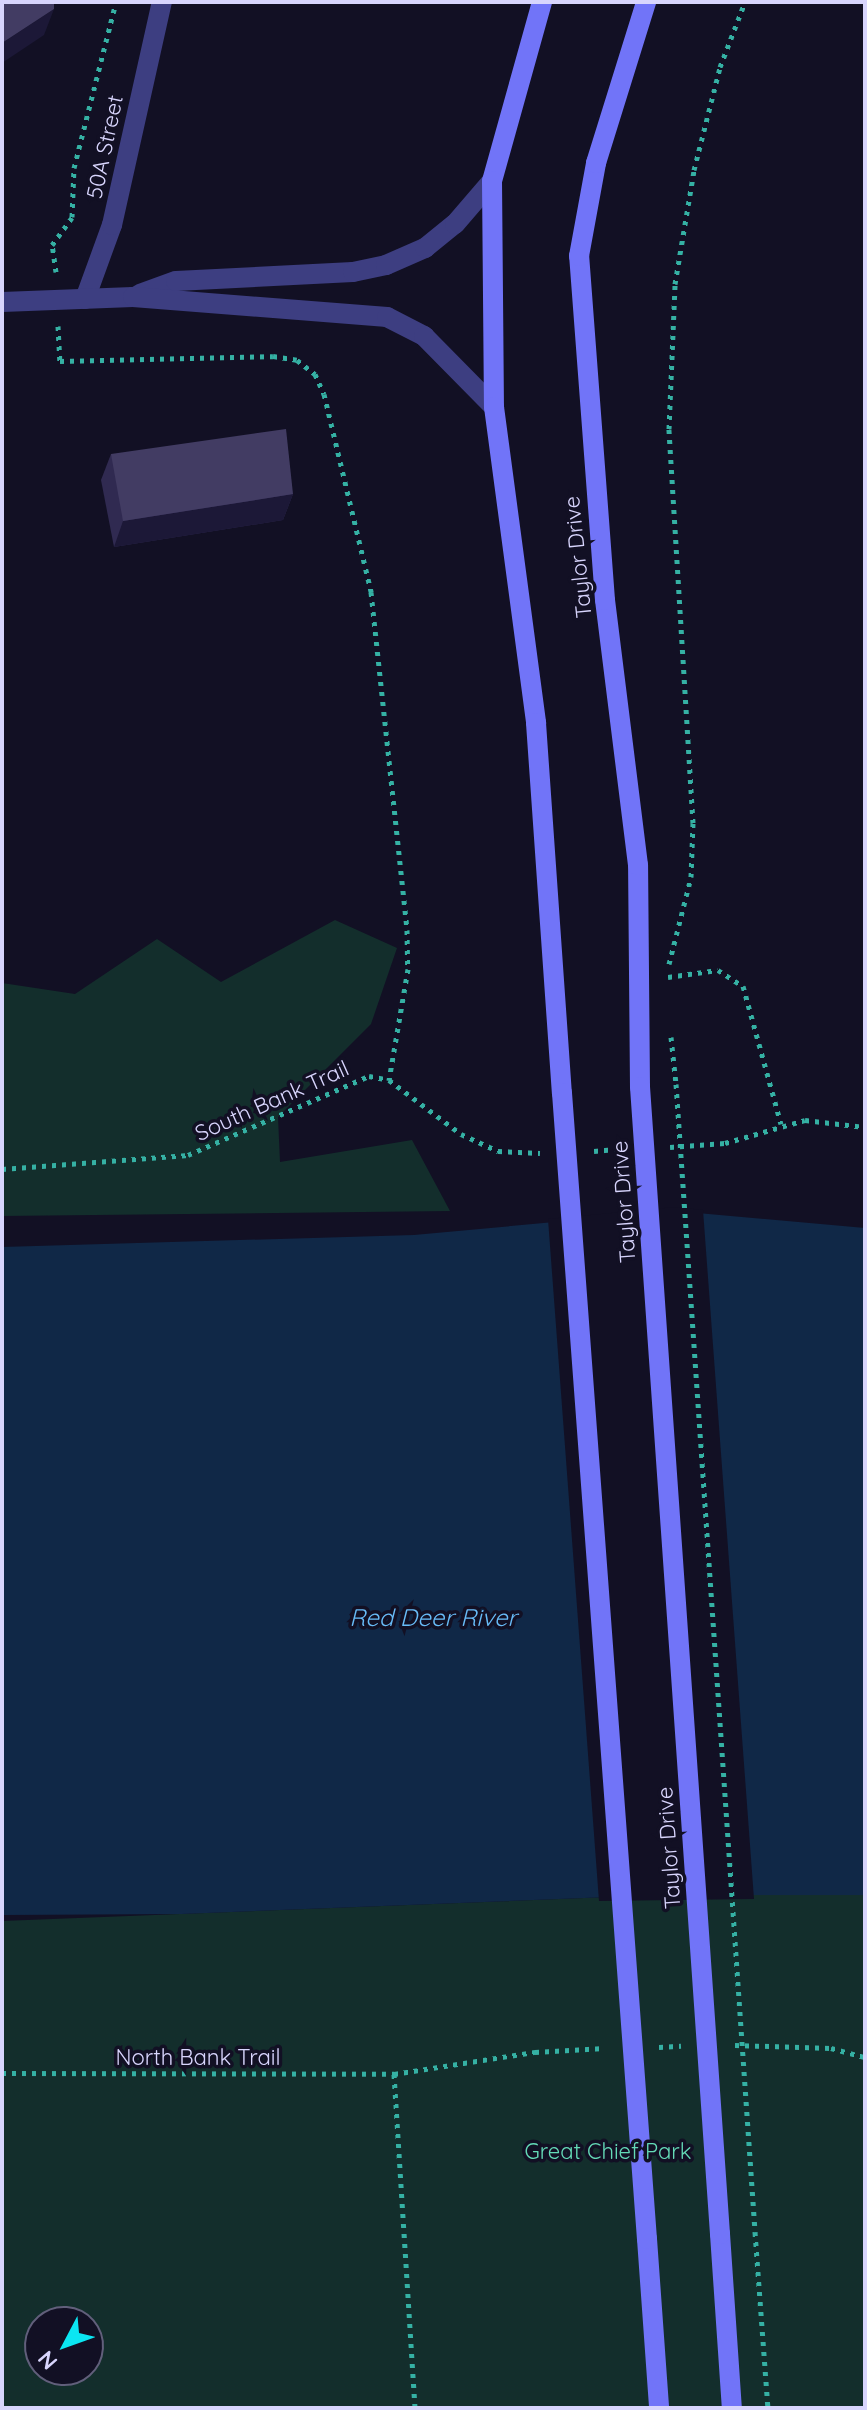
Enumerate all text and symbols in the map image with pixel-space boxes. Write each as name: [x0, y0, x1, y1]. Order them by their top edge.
street label: 50A Street: [81, 93, 129, 201]
street label: Taylor Drive: [558, 495, 598, 619]
street label: South Bank Trail: [191, 1055, 353, 1147]
street label: Taylor Drive: [607, 1140, 641, 1264]
water label: Red Deer River: [349, 1604, 517, 1632]
street label: Taylor Drive: [652, 1786, 686, 1910]
street label: North Bank Trail: [115, 2045, 281, 2071]
park label: Great Chief Park: [524, 2139, 692, 2165]
north arrow: [24, 2306, 104, 2386]
text: N: [32, 2345, 63, 2376]

